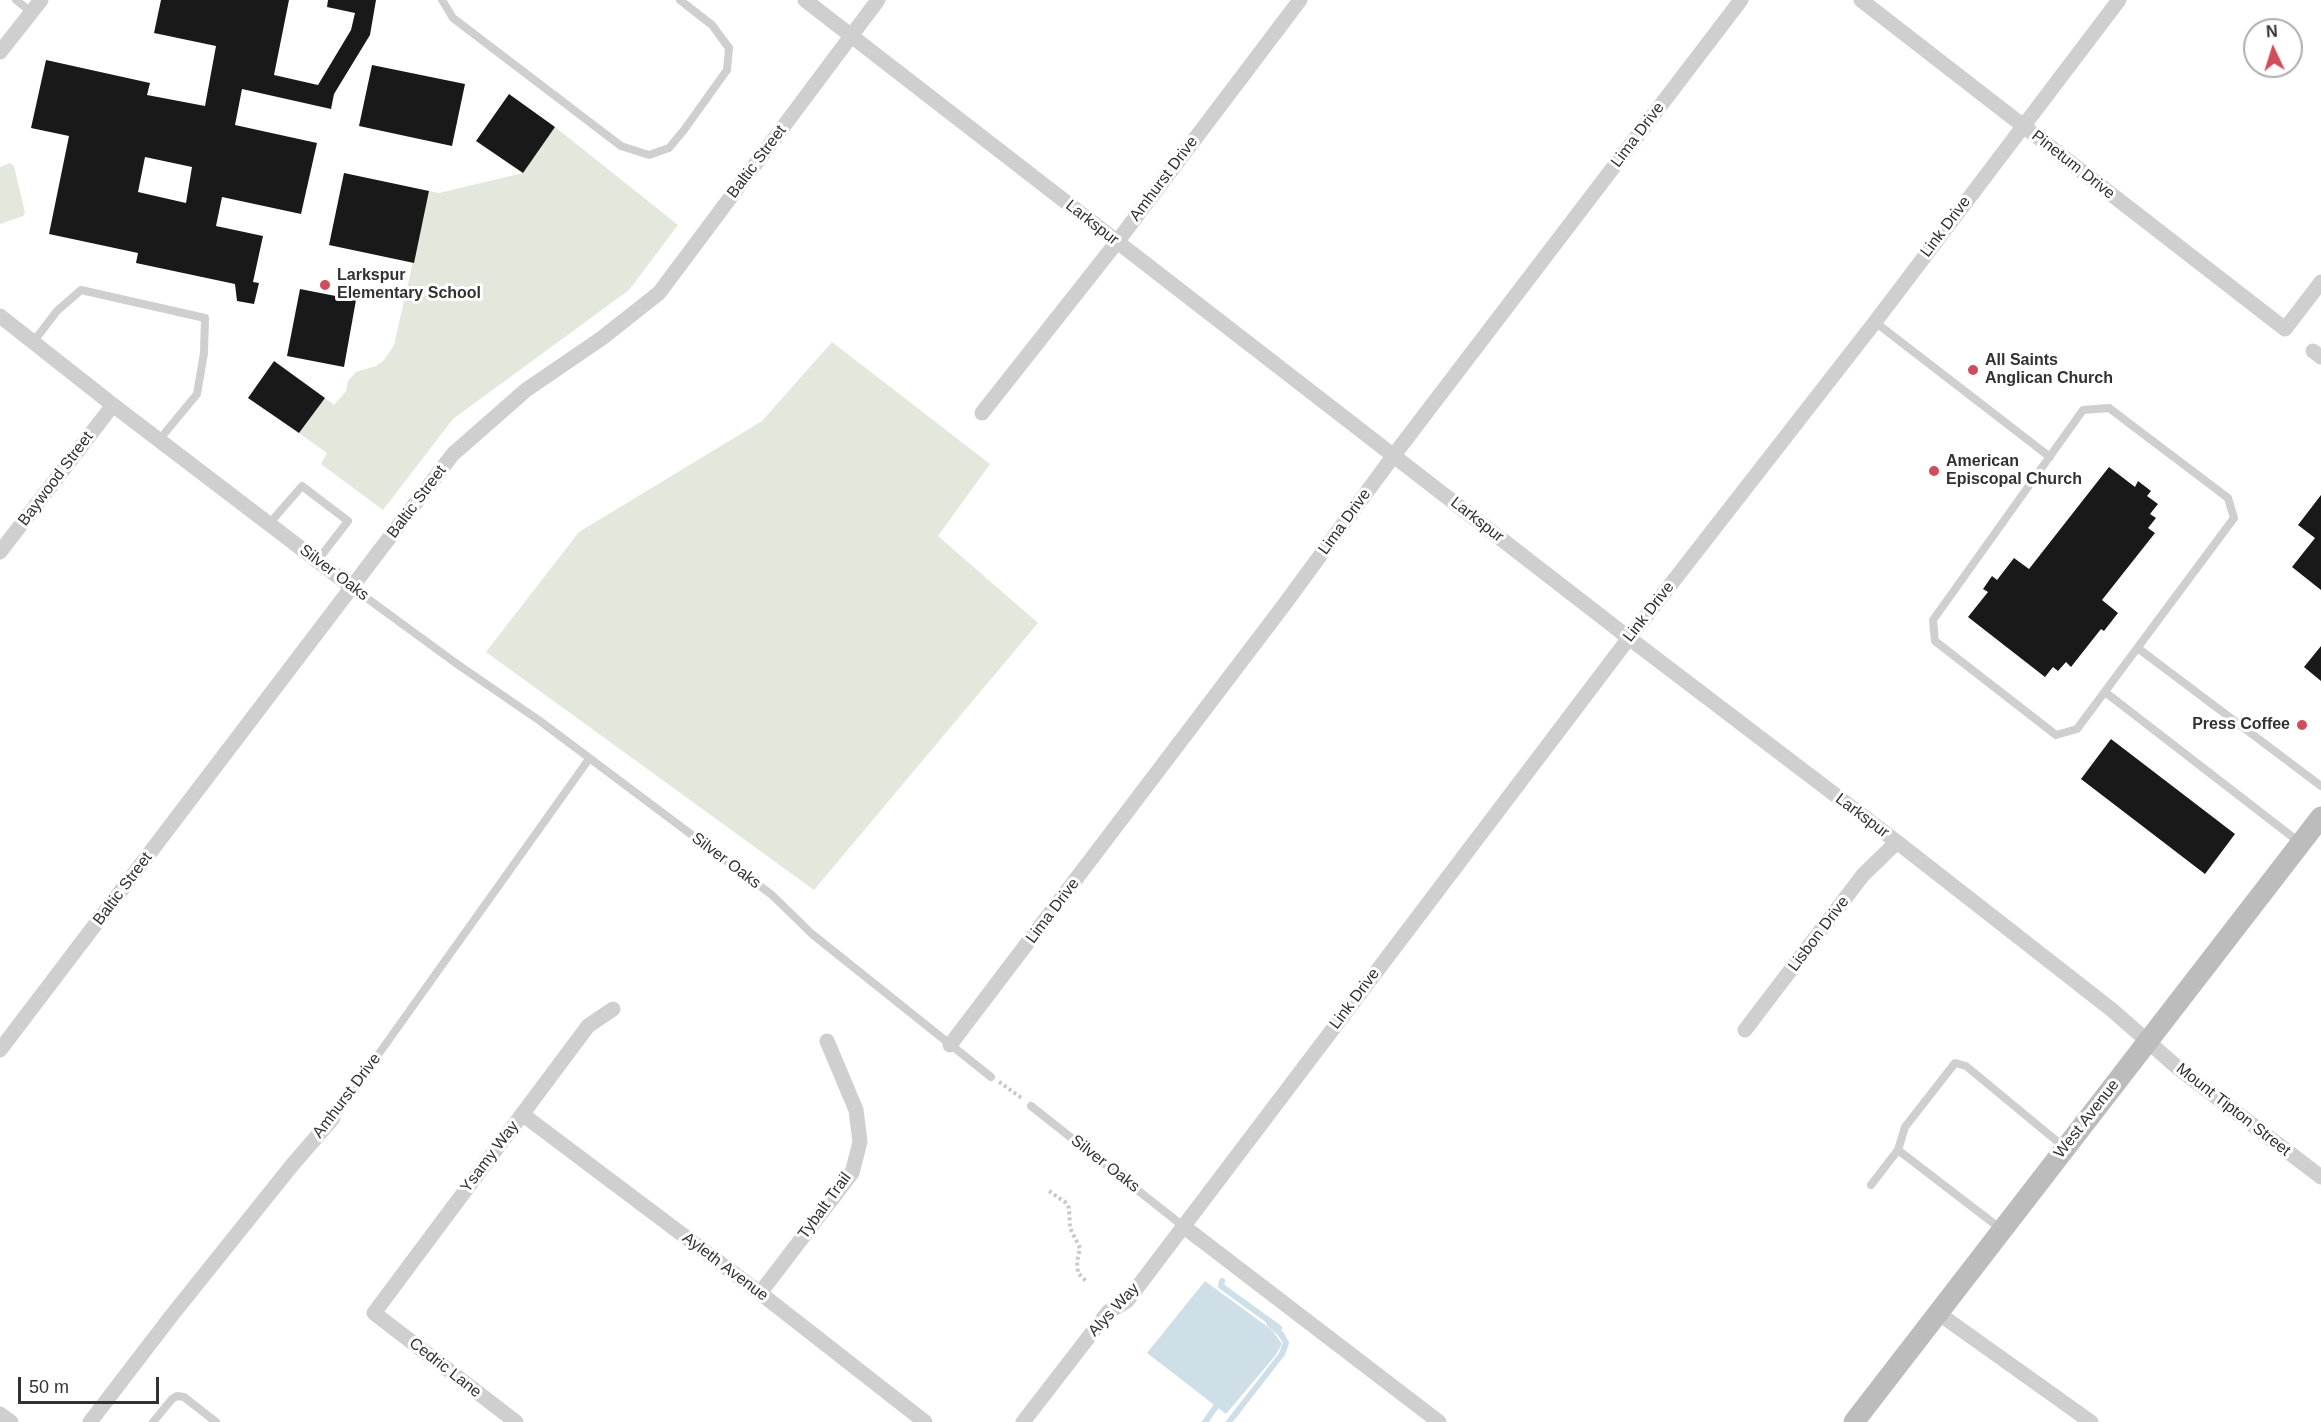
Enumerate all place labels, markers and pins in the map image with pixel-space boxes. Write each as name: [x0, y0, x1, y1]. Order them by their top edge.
place label: Larkspur Elementary School: [337, 266, 481, 304]
marker: Larkspur Elementary School: [318, 278, 332, 292]
place label: All Saints Anglican Church: [1985, 351, 2113, 389]
marker: All Saints Anglican Church: [1966, 363, 1980, 377]
place label: American Episcopal Church: [1946, 452, 2082, 490]
marker: American Episcopal Church: [1927, 464, 1941, 478]
place label: Press Coffee: [2192, 715, 2290, 735]
marker: Press Coffee: [2295, 718, 2309, 732]

